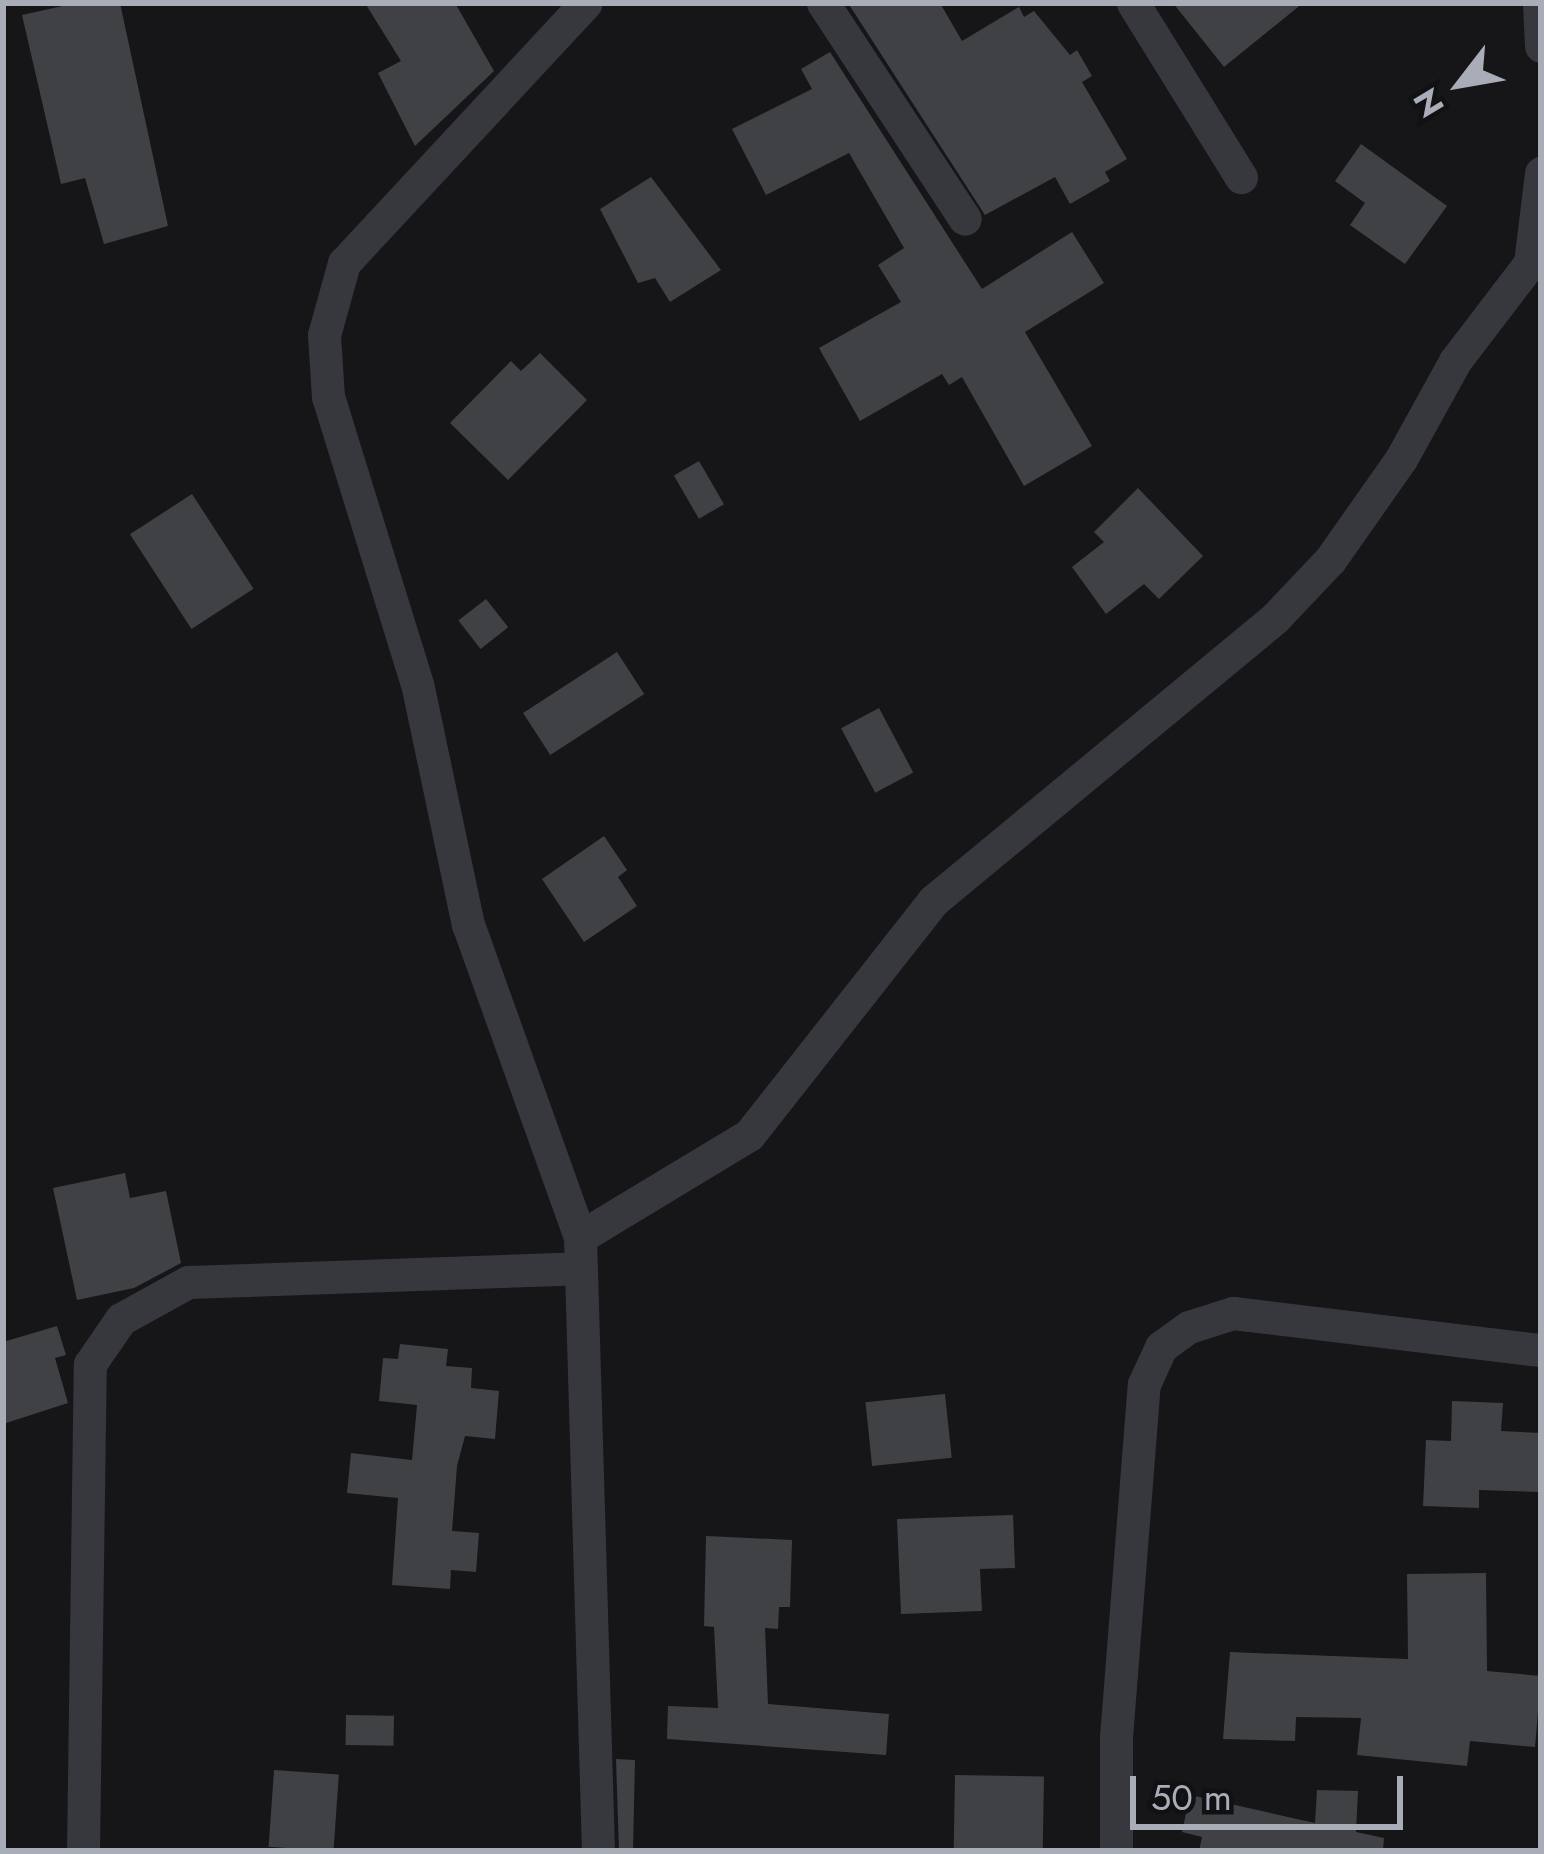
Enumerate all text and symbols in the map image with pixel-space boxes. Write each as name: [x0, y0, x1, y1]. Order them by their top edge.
north arrow: [1400, 24, 1520, 144]
text: N: [1402, 79, 1456, 126]
scale bar: [1136, 1752, 1409, 1826]
text: 50 m: [1151, 1771, 1232, 1823]

